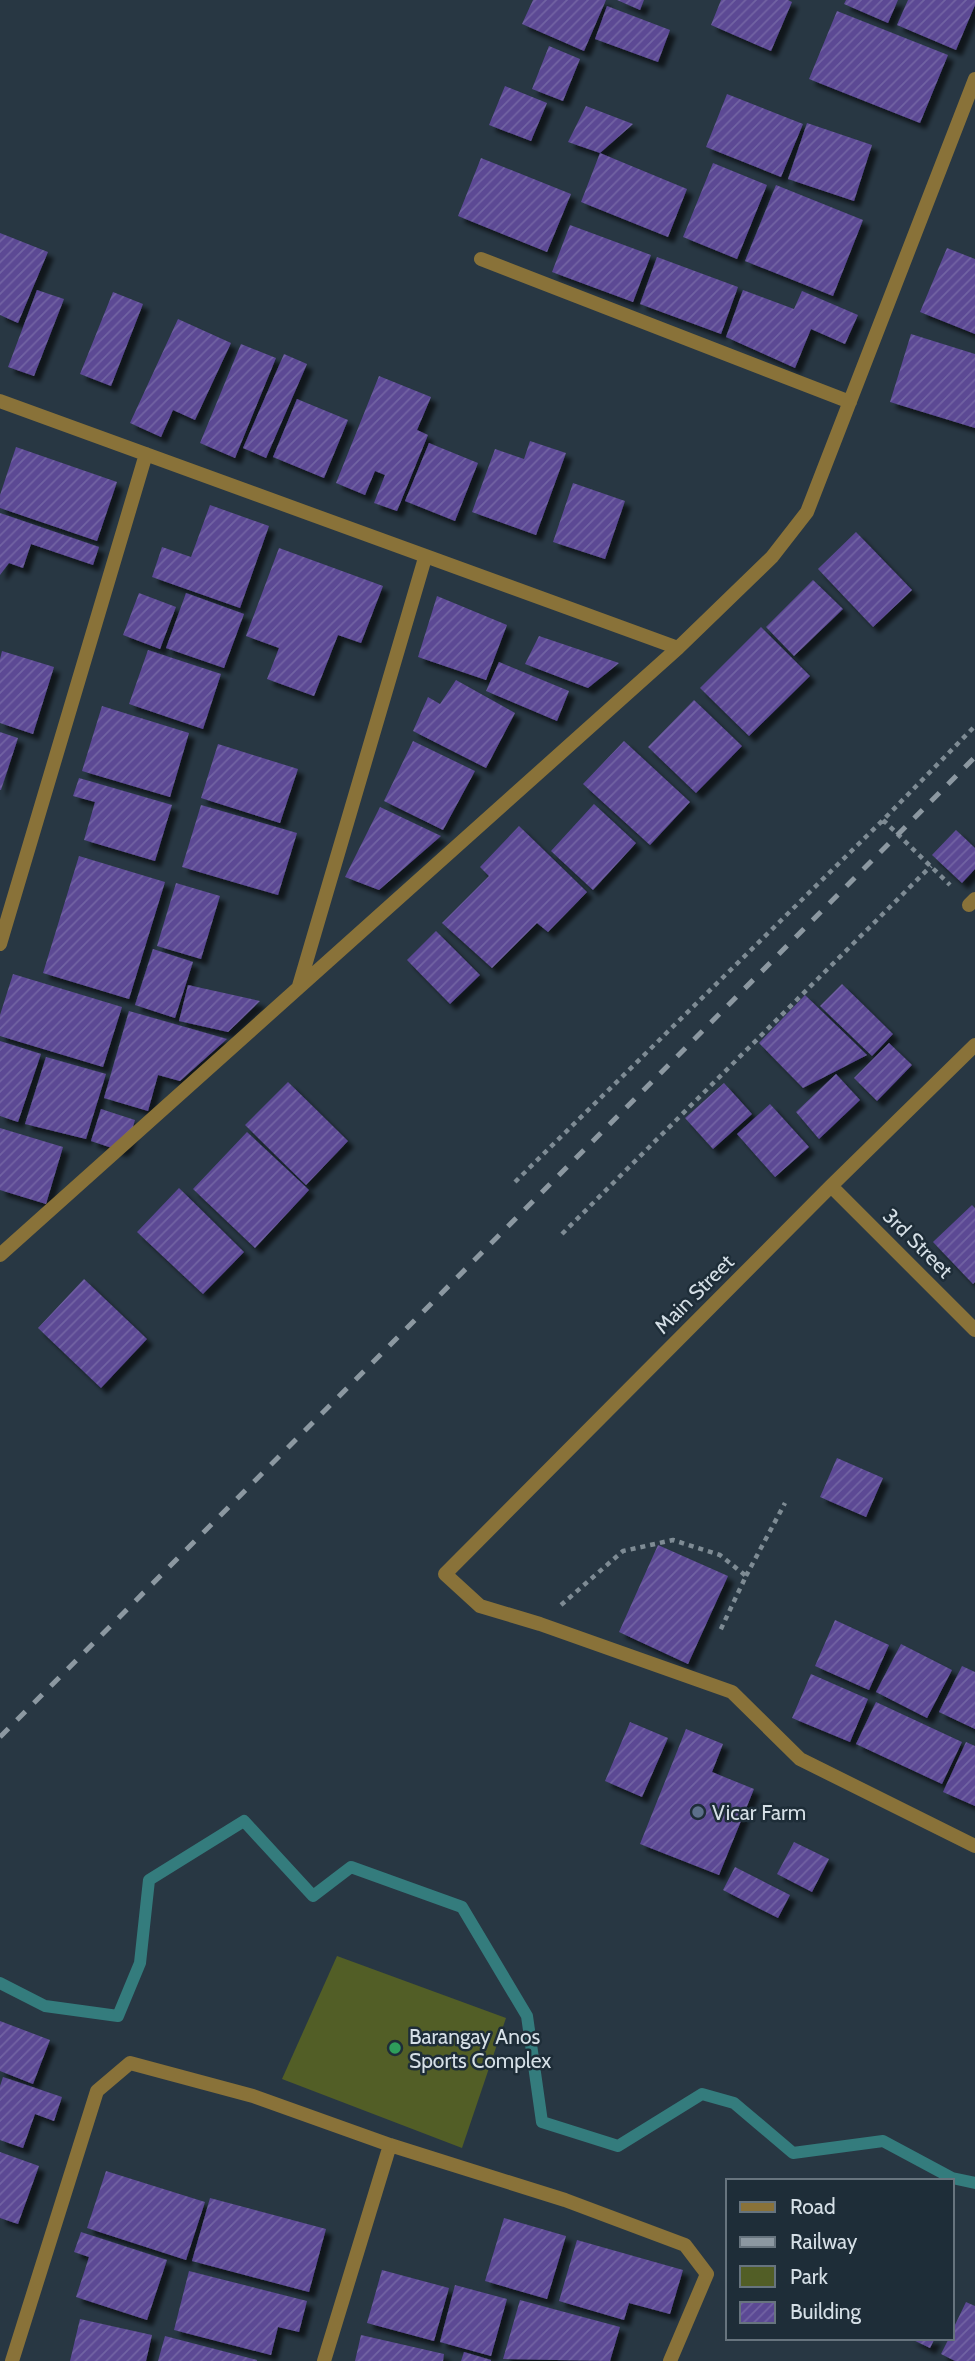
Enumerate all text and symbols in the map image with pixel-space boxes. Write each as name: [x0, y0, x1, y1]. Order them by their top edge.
street label: 3rd Street: [878, 1203, 958, 1283]
street label: Main Street: [649, 1249, 739, 1339]
place label: Vicar Farm: [712, 1800, 806, 1825]
marker: Vicar Farm: [690, 1804, 706, 1820]
place label: Barangay Anos Sports Complex: [409, 2024, 551, 2073]
marker: Barangay Anos Sports Complex: [387, 2040, 403, 2056]
legend: [726, 2179, 954, 2340]
text: Road: [790, 2194, 836, 2219]
text: Railway: [790, 2229, 858, 2254]
text: Park: [790, 2264, 828, 2289]
text: Building: [790, 2299, 862, 2324]

